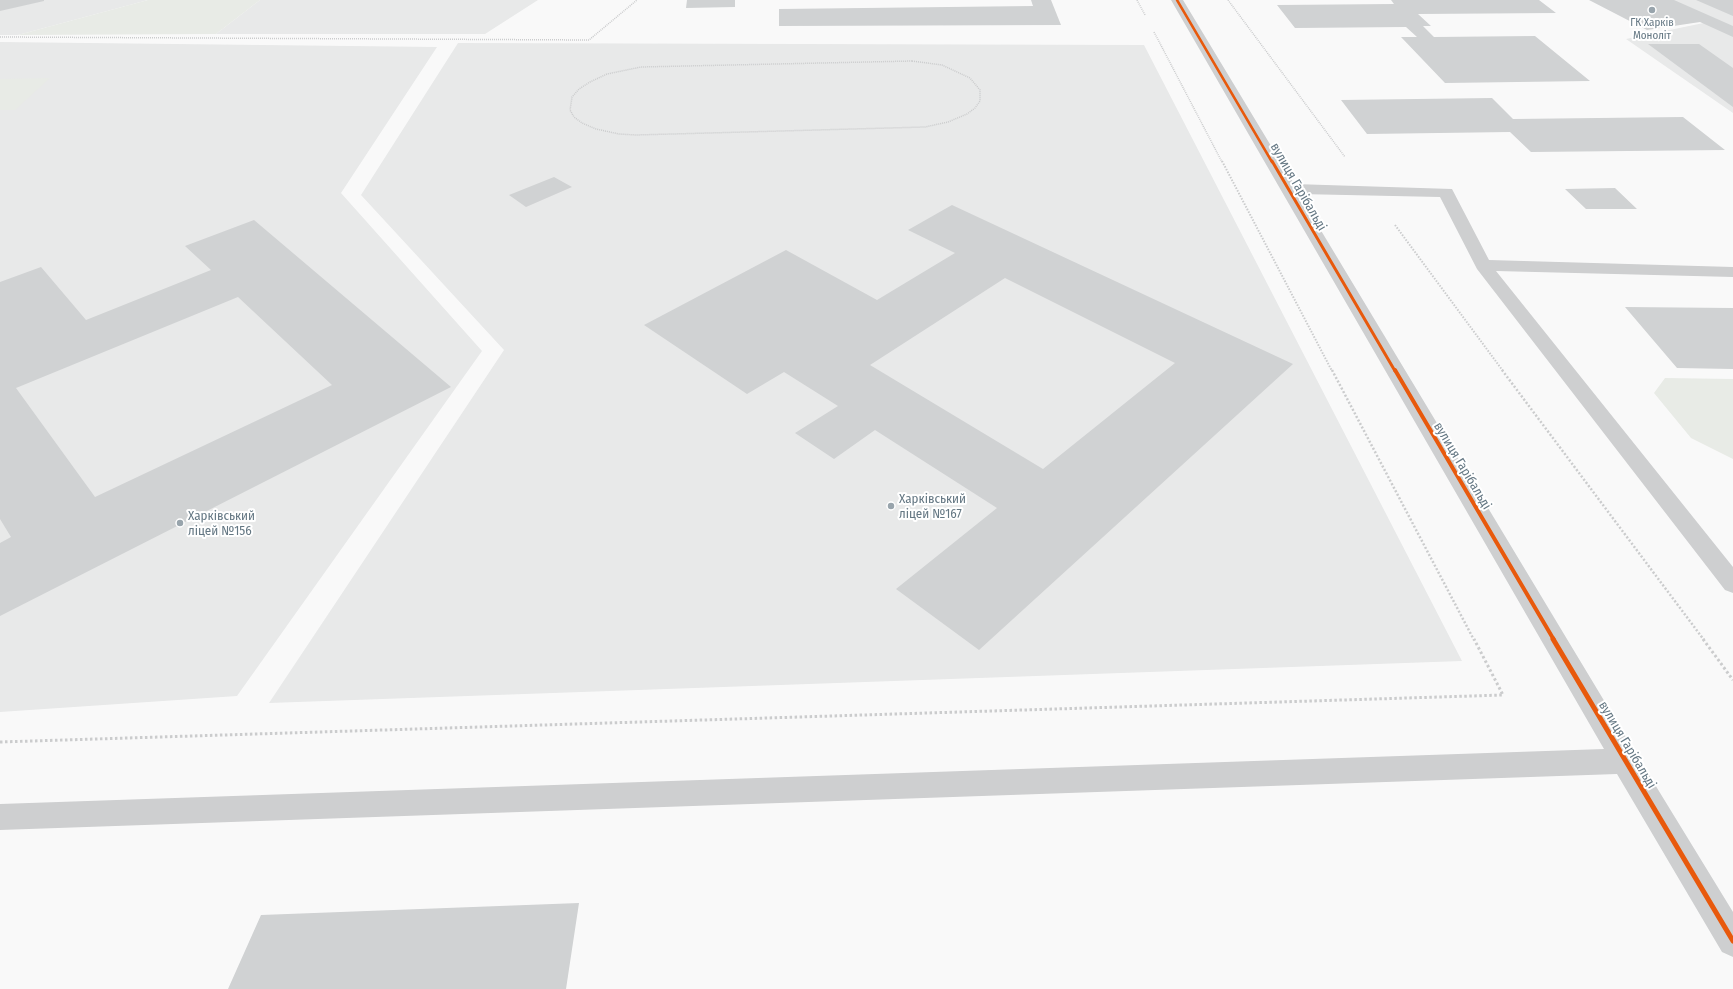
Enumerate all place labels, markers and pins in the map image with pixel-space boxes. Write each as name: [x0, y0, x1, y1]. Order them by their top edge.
marker: ГК Харків Моноліт: [1647, 5, 1657, 15]
place label: ГК Харків Моноліт: [1630, 16, 1674, 42]
place label: Харківський ліцей №167: [899, 491, 966, 522]
marker: Харківський ліцей №167: [886, 501, 896, 511]
place label: Харківський ліцей №156: [188, 508, 255, 539]
marker: Харківський ліцей №156: [175, 518, 185, 528]

